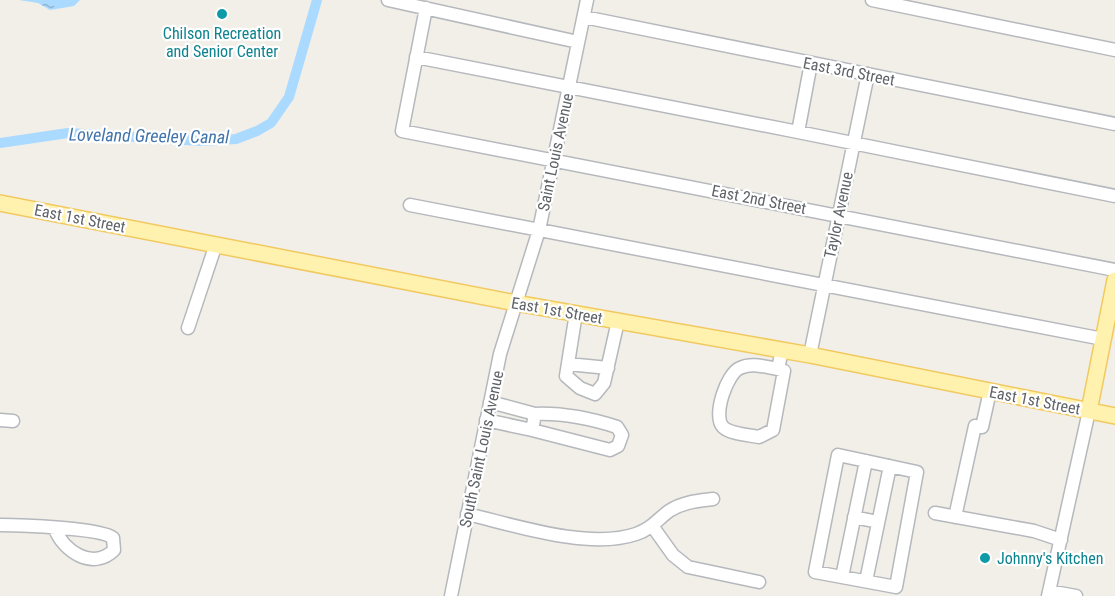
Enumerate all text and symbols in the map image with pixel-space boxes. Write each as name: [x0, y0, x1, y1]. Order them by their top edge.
marker: Chilson Recreation and Senior Center: [215, 7, 229, 21]
place label: Chilson Recreation and Senior Center: [163, 24, 281, 61]
street label: East 3rd Street: [801, 53, 897, 90]
street label: Saint Louis Avenue: [534, 92, 577, 213]
water label: Loveland Greeley Canal: [69, 124, 230, 147]
street label: Taylor Avenue: [820, 170, 857, 260]
street label: East 2nd Street: [710, 181, 808, 218]
street label: East 1st Street: [33, 200, 127, 237]
street label: East 1st Street: [510, 293, 604, 328]
street label: South Saint Louis Avenue: [456, 369, 507, 529]
street label: East 1st Street: [988, 382, 1082, 419]
place label: Johnny's Kitchen: [997, 549, 1103, 568]
marker: Johnny's Kitchen: [978, 551, 992, 565]

